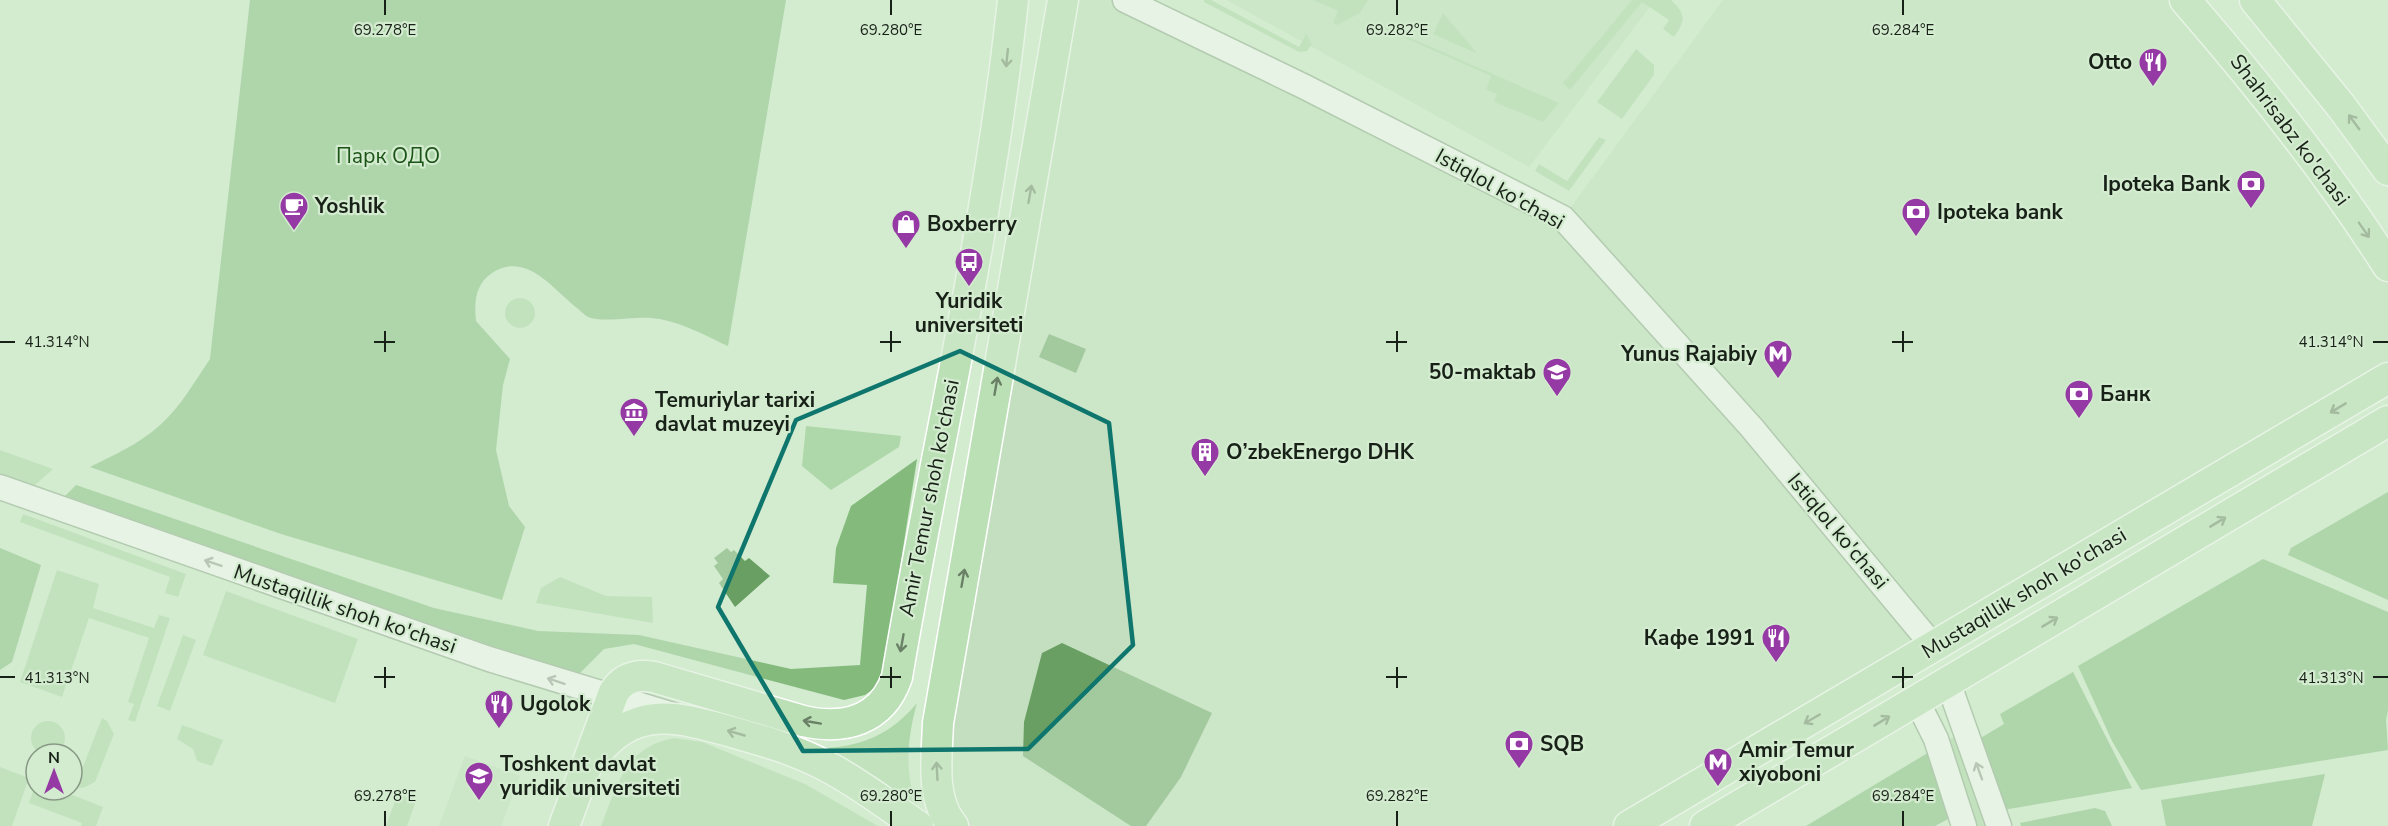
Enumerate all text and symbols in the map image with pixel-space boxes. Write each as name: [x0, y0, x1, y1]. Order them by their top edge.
text: 69.278°E: [354, 20, 416, 40]
text: 69.280°E: [860, 20, 922, 40]
text: 69.282°E: [1366, 20, 1428, 40]
text: 69.284°E: [1872, 20, 1934, 40]
restaurant icon: Otto: [2137, 46, 2169, 88]
one-way arrow: [1001, 48, 1012, 68]
place label: Otto: [2088, 48, 2132, 76]
street label: Shahrisabz ko'chasi: [2224, 48, 2356, 212]
one-way arrow: [2347, 115, 2360, 131]
park label: Парк ОДО: [336, 142, 440, 170]
street label: Istiqlol ko'chasi: [1430, 142, 1570, 236]
bank icon: Ipoteka Bank: [2235, 168, 2267, 210]
place label: Ipoteka Bank: [2102, 170, 2231, 198]
one-way arrow: [1024, 185, 1035, 204]
cafe icon: Yoshlik: [278, 190, 310, 232]
place label: Yoshlik: [314, 192, 385, 220]
bank icon: Ipoteka bank: [1900, 196, 1932, 238]
place label: Ipoteka bank: [1937, 198, 2064, 226]
shop icon: Boxberry: [890, 208, 922, 250]
place label: Boxberry: [927, 210, 1018, 238]
one-way arrow: [2358, 221, 2370, 238]
bus stop icon: Yuridik universiteti: [953, 246, 985, 288]
place label: Yuridik universiteti: [915, 287, 1023, 339]
text: 41.314°N: [24, 332, 90, 352]
text: 41.314°N: [2298, 332, 2364, 352]
metro station icon: Yunus Rajabiy: [1762, 338, 1794, 380]
place label: Yunus Rajabiy: [1620, 340, 1758, 368]
school or university icon: 50-maktab: [1541, 356, 1573, 398]
place label: 50-maktab: [1429, 358, 1536, 386]
street label: Amir Temur shoh ko'chasi: [892, 377, 966, 619]
one-way arrow: [991, 377, 1002, 396]
bank icon: Банк: [2063, 378, 2095, 420]
place label: Банк: [2100, 380, 2151, 408]
place label: Temuriylar tarixi davlat muzeyi: [655, 386, 815, 438]
museum icon: Temuriylar tarixi davlat muzeyi: [618, 396, 650, 438]
one-way arrow: [2330, 402, 2347, 414]
building icon: O’zbekEnergo DHK: [1189, 436, 1221, 478]
place label: O’zbekEnergo DHK: [1226, 438, 1415, 466]
street label: Istiqlol ko'chasi: [1781, 467, 1895, 595]
one-way arrow: [2209, 516, 2226, 528]
street label: Mustaqillik shoh ko'chasi: [1917, 521, 2131, 665]
one-way arrow: [204, 556, 223, 567]
street label: Mustaqillik shoh ko'chasi: [230, 558, 460, 660]
one-way arrow: [958, 569, 969, 589]
one-way arrow: [2041, 615, 2058, 627]
restaurant icon: Кафе 1991: [1760, 622, 1792, 664]
place label: Кафе 1991: [1644, 624, 1755, 652]
one-way arrow: [897, 633, 908, 652]
text: 41.313°N: [24, 668, 90, 688]
text: 41.313°N: [2298, 668, 2364, 688]
one-way arrow: [547, 675, 566, 686]
restaurant icon: Ugolok: [483, 688, 515, 730]
place label: Ugolok: [520, 690, 591, 718]
one-way arrow: [1804, 713, 1821, 725]
one-way arrow: [1873, 715, 1890, 727]
one-way arrow: [803, 716, 822, 727]
one-way arrow: [727, 727, 746, 738]
bank icon: SQB: [1503, 728, 1535, 770]
place label: SQB: [1540, 730, 1584, 758]
place label: Amir Temur xiyoboni: [1738, 736, 1855, 788]
north arrow: [24, 742, 84, 802]
metro station icon: Amir Temur xiyoboni: [1702, 746, 1734, 788]
text: N: [48, 747, 60, 769]
place label: Toshkent davlat yuridik universiteti: [499, 750, 680, 802]
school or university icon: Toshkent davlat yuridik universiteti: [463, 760, 495, 802]
one-way arrow: [932, 762, 943, 782]
one-way arrow: [1973, 762, 1984, 781]
text: 69.278°E: [354, 786, 416, 806]
text: 69.280°E: [860, 786, 922, 806]
text: 69.282°E: [1366, 786, 1428, 806]
text: 69.284°E: [1872, 786, 1934, 806]

